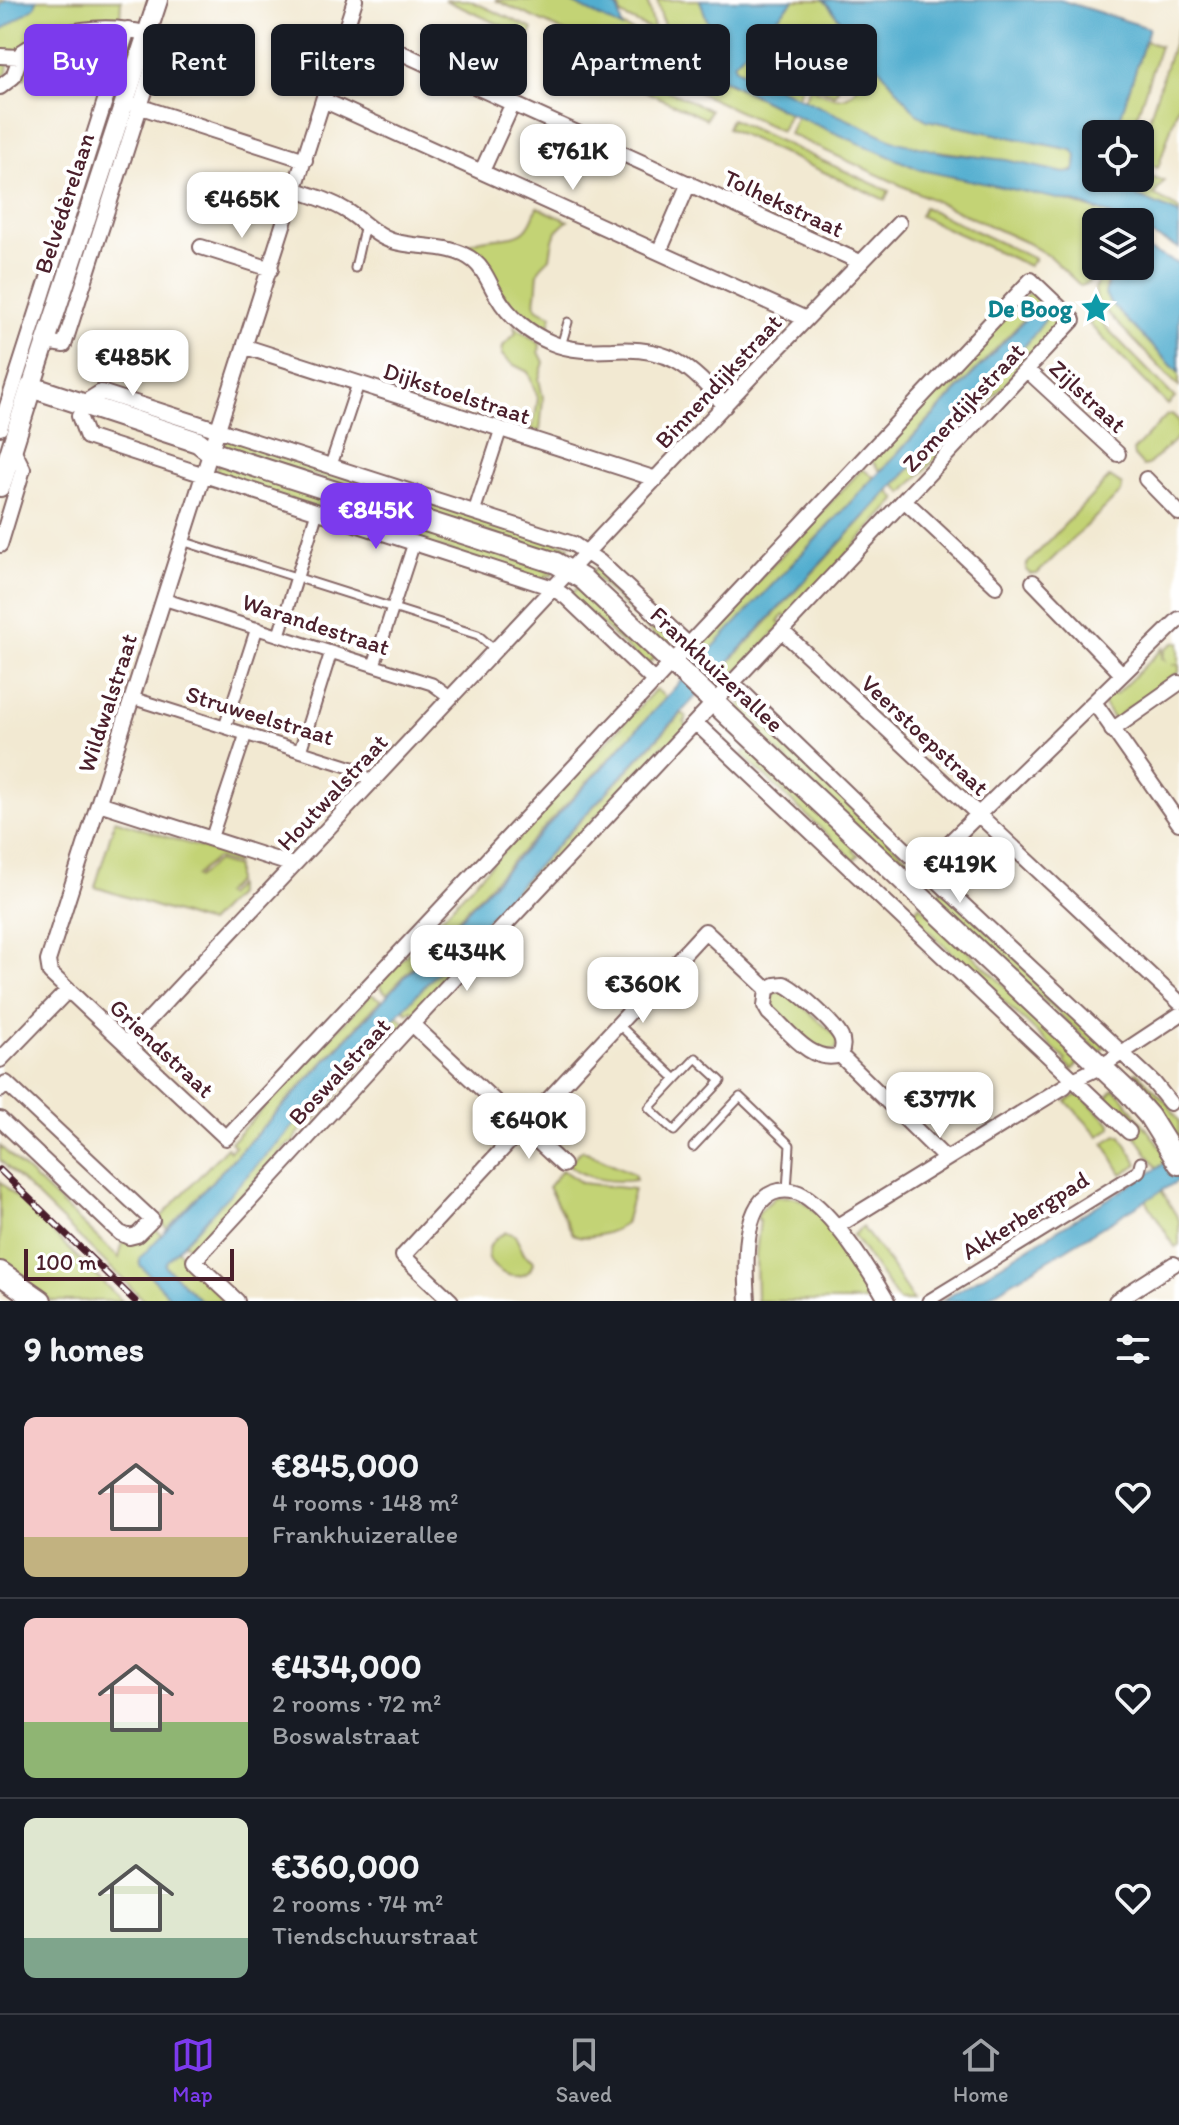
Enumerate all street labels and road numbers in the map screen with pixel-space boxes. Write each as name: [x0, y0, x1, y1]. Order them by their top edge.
street label: Belvédèrelaan: [28, 129, 101, 277]
street label: Tolhekstraat: [719, 163, 849, 243]
street label: Binnendijkstraat: [648, 308, 788, 454]
street label: Zomerdijkstraat: [896, 336, 1030, 478]
street label: Zijlstraat: [1043, 353, 1133, 439]
street label: Dijkstoelstraat: [380, 356, 534, 430]
street label: Warandestraat: [239, 587, 393, 661]
street label: Frankhuizerallee: [644, 600, 790, 738]
street label: Wildwalstraat: [71, 630, 143, 776]
street label: Veerstoepstraat: [855, 668, 995, 802]
street label: Struweelstraat: [182, 679, 338, 751]
street label: Houtwalstraat: [271, 728, 393, 856]
street label: Griendstraat: [104, 992, 220, 1104]
street label: Boswalstraat: [282, 1011, 396, 1131]
street label: Akkerbergpad: [956, 1164, 1094, 1266]

